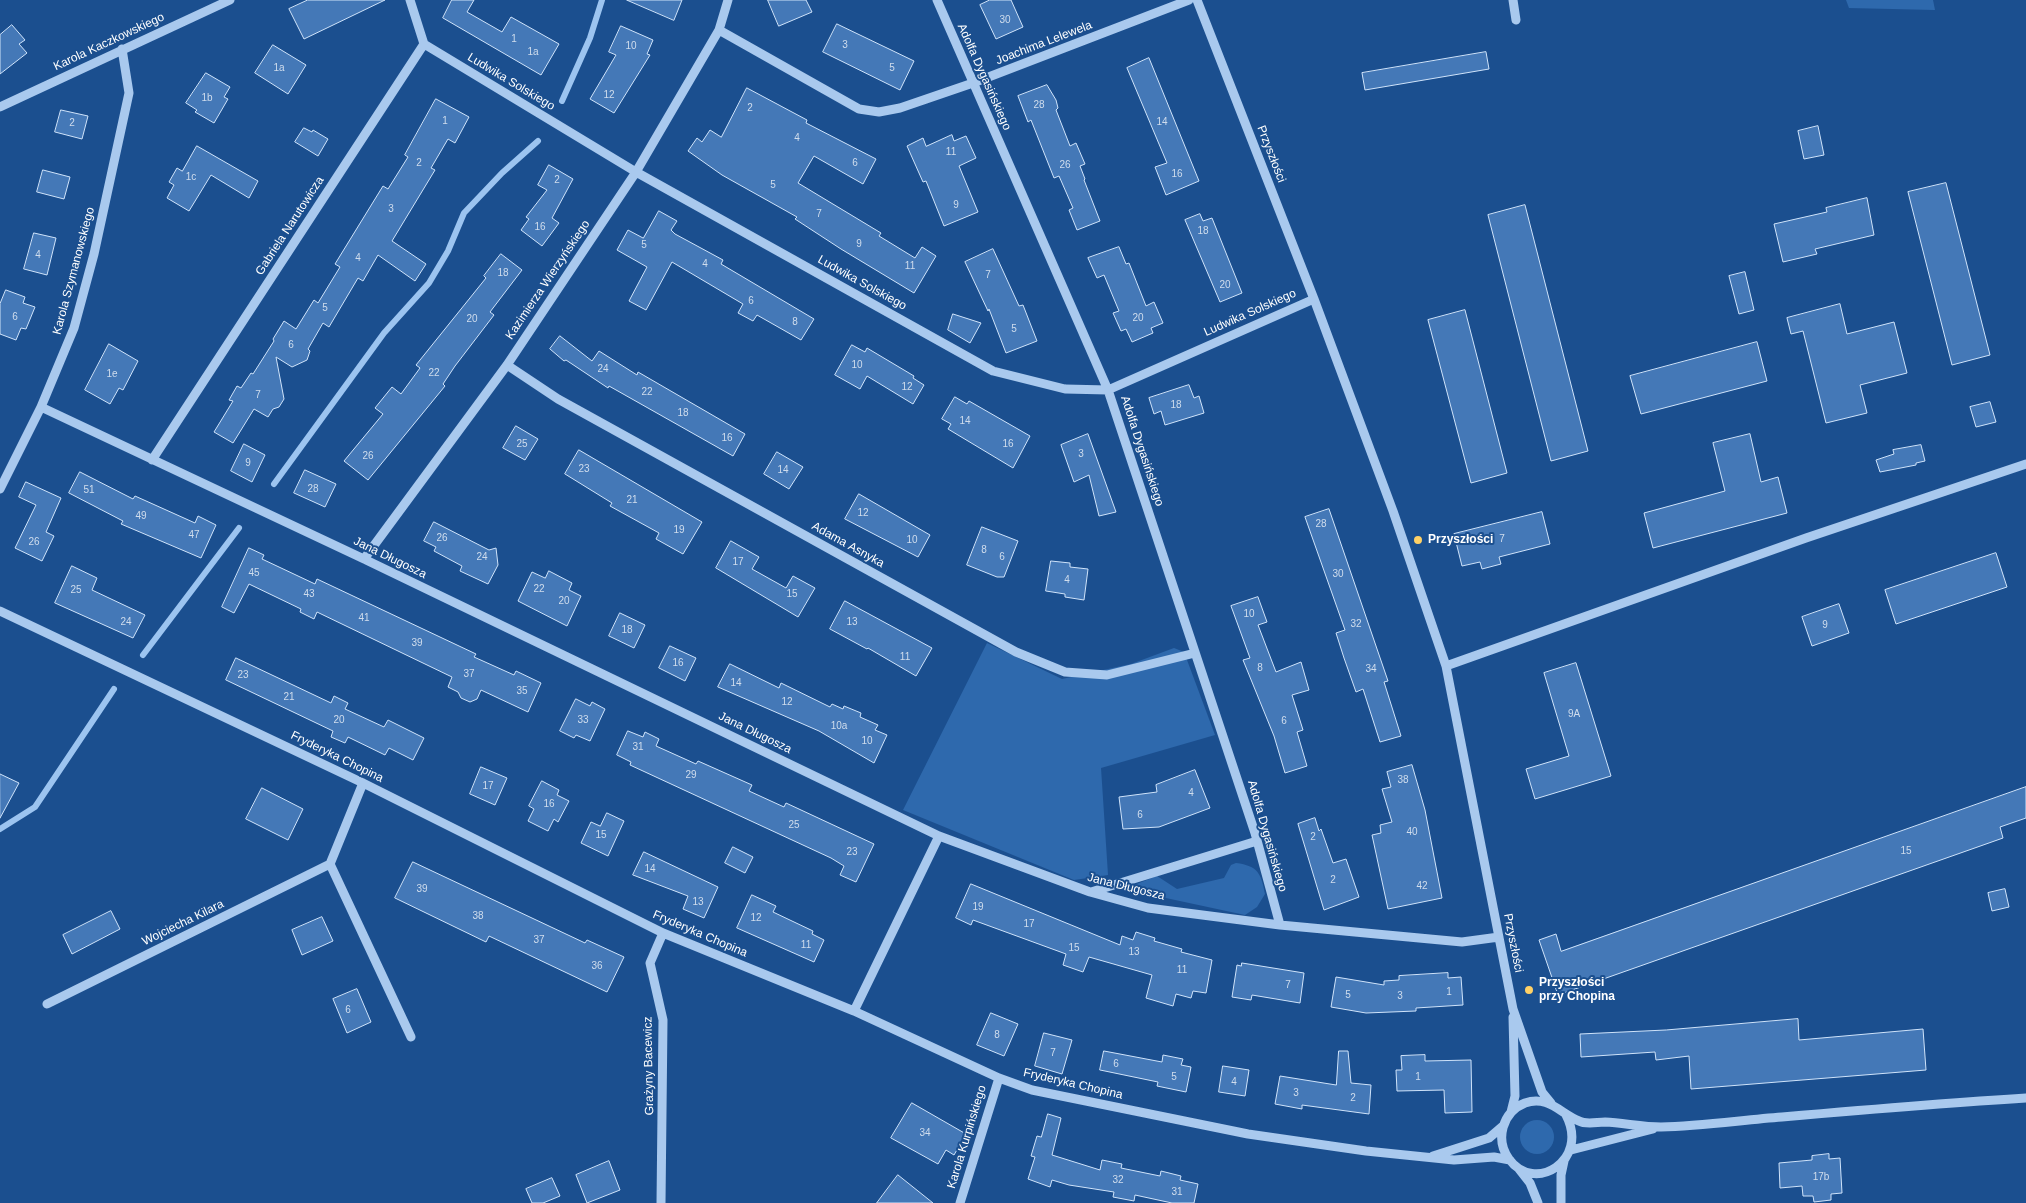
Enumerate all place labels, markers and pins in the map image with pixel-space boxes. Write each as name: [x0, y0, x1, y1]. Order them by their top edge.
place label: Przyszłości: [1428, 533, 1493, 547]
marker: Przyszłości: [1412, 534, 1424, 546]
place label: Przyszłości przy Chopina: [1539, 976, 1615, 1004]
marker: Przyszłości przy Chopina: [1523, 984, 1535, 996]

